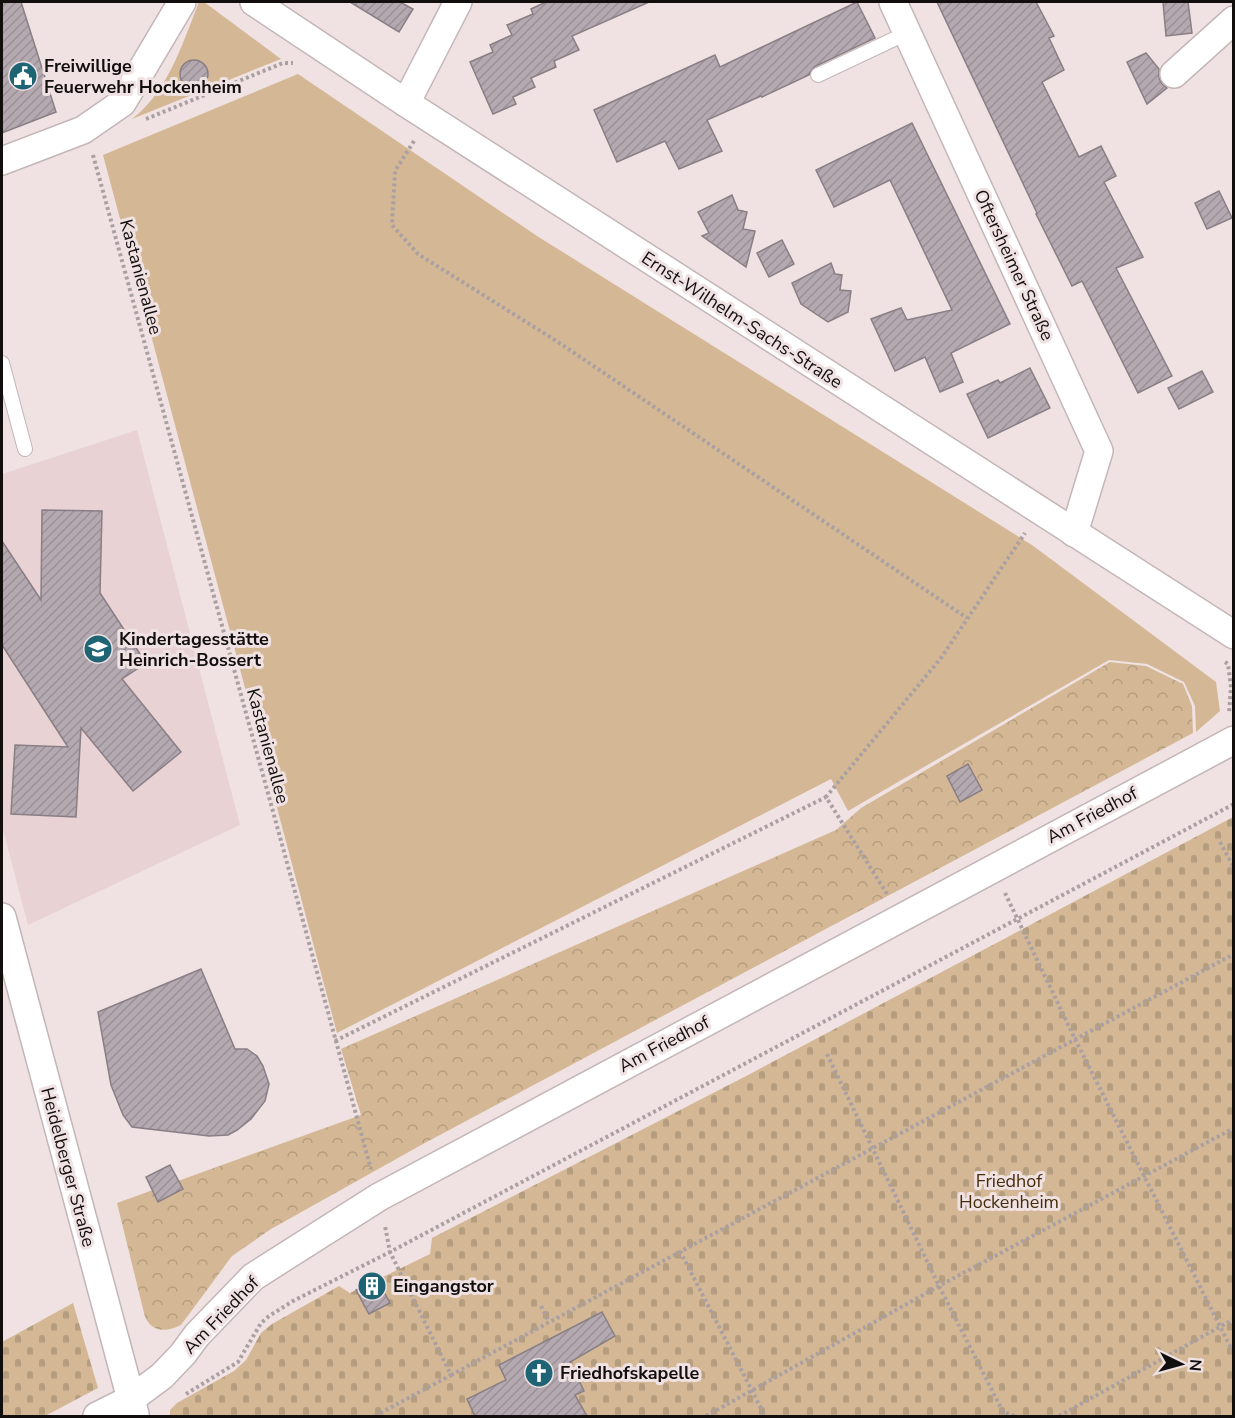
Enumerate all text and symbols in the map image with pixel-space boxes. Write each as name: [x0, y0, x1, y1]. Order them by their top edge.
place label: Freiwillige Feuerwehr Hockenheim: [44, 54, 242, 99]
public building icon: Freiwillige Feuerwehr Hockenheim: [7, 60, 39, 92]
street label: Oftersheimer Straße: [968, 186, 1060, 344]
street label: Kastanienallee: [114, 217, 168, 337]
street label: Ernst-Wilhelm-Sachs-Straße: [637, 246, 847, 394]
place label: Kindertagesstätte Heinrich-Bossert: [119, 627, 269, 672]
school or university icon: Kindertagesstätte Heinrich-Bossert: [82, 633, 114, 665]
street label: Kastanienallee: [241, 686, 295, 806]
street label: Am Friedhof: [1042, 781, 1143, 849]
street label: Am Friedhof: [614, 1010, 715, 1078]
street label: Heidelberger Straße: [35, 1085, 101, 1249]
park label: Friedhof Hockenheim: [959, 1169, 1059, 1214]
street label: Am Friedhof: [178, 1270, 265, 1359]
building icon: Eingangstor: [356, 1270, 388, 1302]
place label: Eingangstor: [393, 1274, 494, 1298]
north arrow: [1151, 1334, 1211, 1394]
church icon: Friedhofskapelle: [523, 1357, 555, 1389]
text: N: [1183, 1358, 1206, 1372]
place label: Friedhofskapelle: [560, 1361, 700, 1385]

